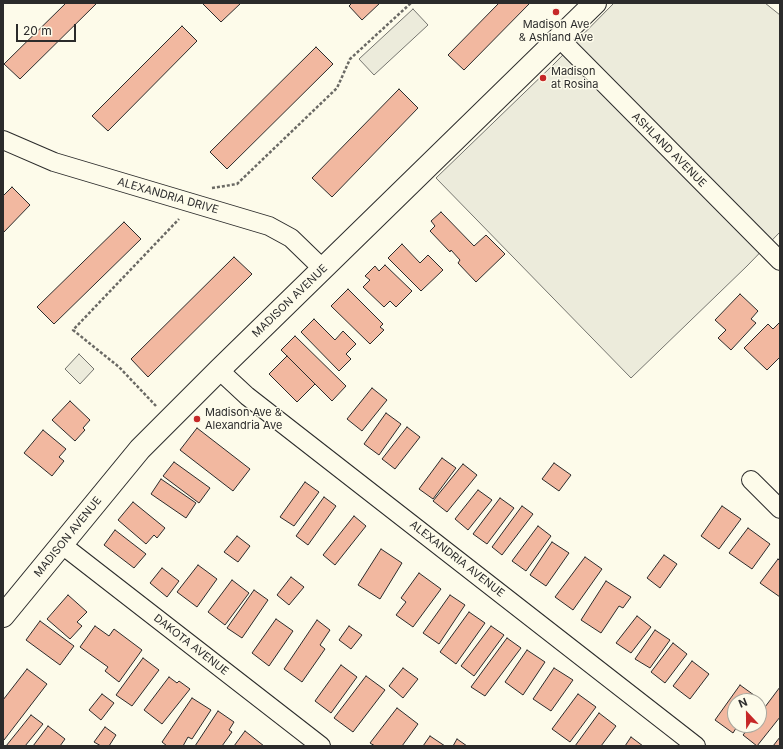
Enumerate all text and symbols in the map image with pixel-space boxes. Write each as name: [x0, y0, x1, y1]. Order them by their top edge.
marker: Madison Ave & Ashland Ave: [551, 7, 561, 17]
scale bar: [18, 16, 78, 42]
place label: Madison Ave & Ashland Ave: [519, 18, 593, 44]
text: 20 m: [23, 23, 52, 38]
place label: Madison at Rosina: [551, 65, 599, 91]
marker: Madison at Rosina: [538, 73, 548, 83]
street label: ASHLAND AVENUE: [629, 110, 709, 190]
street label: ALEXANDRIA DRIVE: [116, 175, 220, 217]
street label: MADISON AVENUE: [250, 262, 330, 340]
place label: Madison Ave & Alexandria Ave: [205, 406, 282, 432]
marker: Madison Ave & Alexandria Ave: [192, 414, 202, 424]
street label: MADISON AVENUE: [32, 494, 104, 580]
street label: ALEXANDRIA AVENUE: [407, 518, 507, 600]
street label: DAKOTA AVENUE: [151, 612, 231, 678]
north arrow: [727, 693, 767, 733]
text: N: [736, 695, 749, 711]

